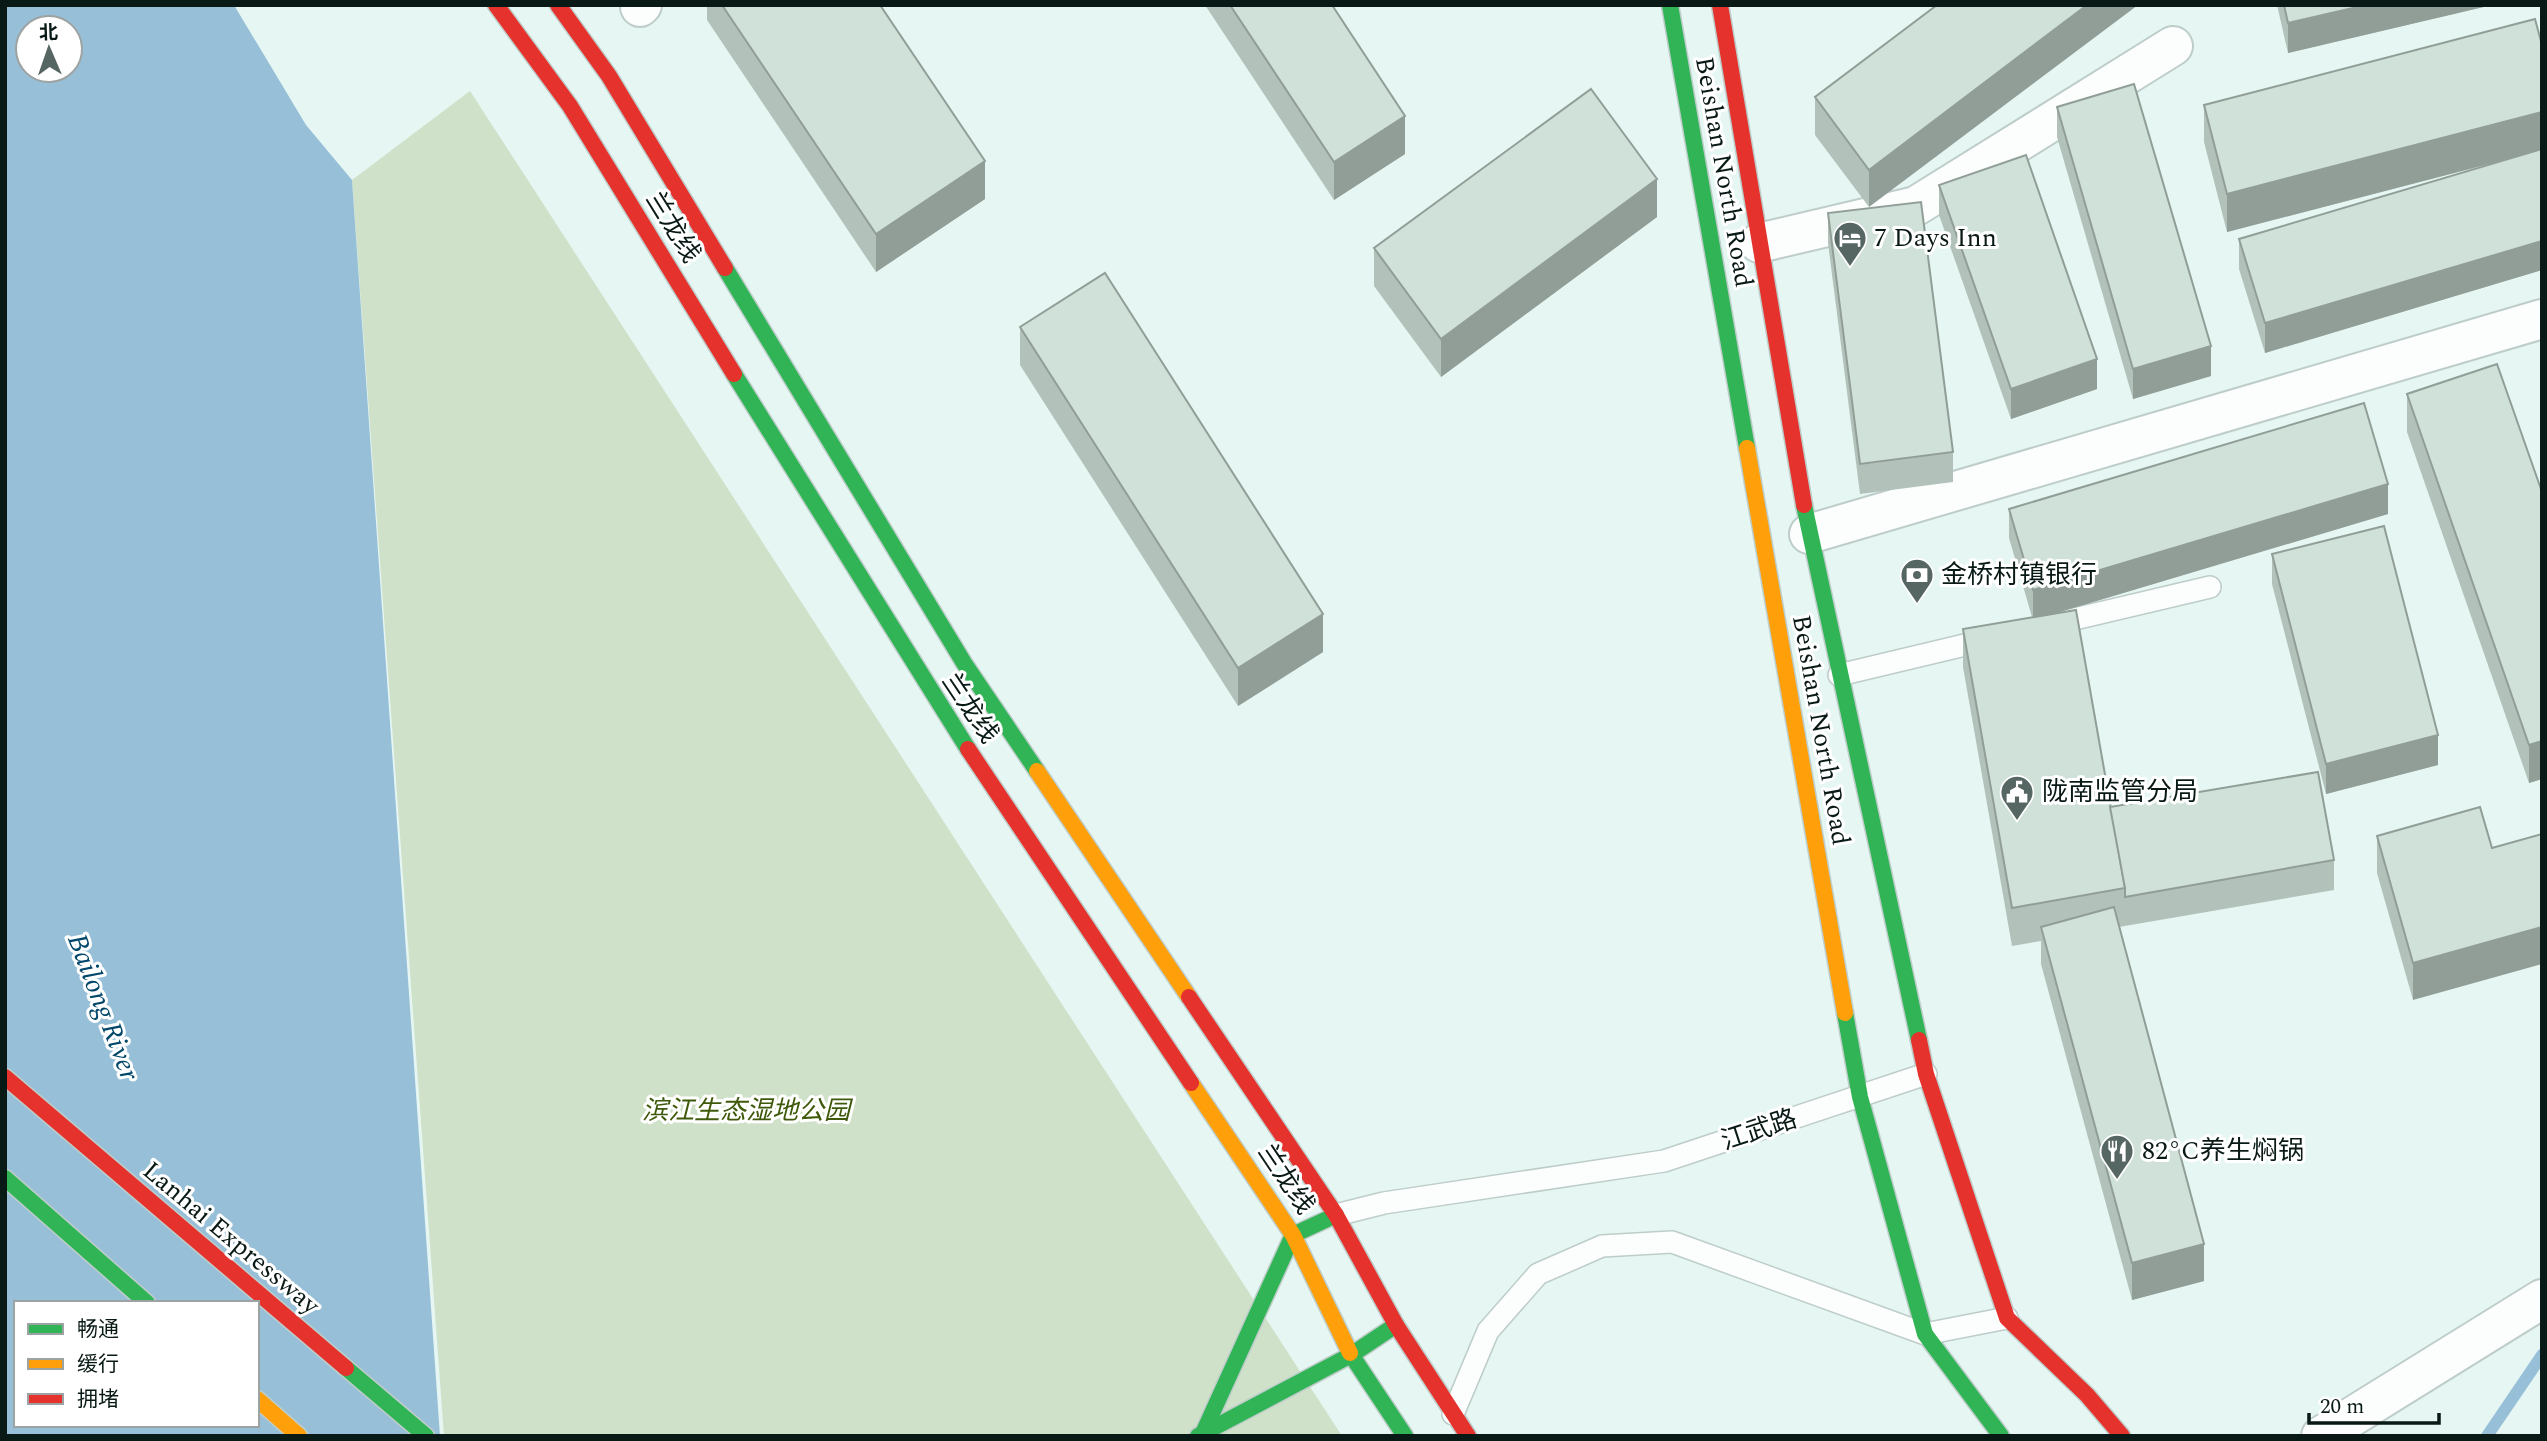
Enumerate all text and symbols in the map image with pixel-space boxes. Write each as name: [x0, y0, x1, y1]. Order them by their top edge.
north arrow: [14, 14, 84, 84]
text: 北: [38, 19, 58, 48]
street label: Beishan North Road: [1684, 54, 1764, 290]
street label: 兰龙线: [635, 183, 711, 271]
place label: 7 Days Inn: [1874, 218, 1997, 258]
hotel icon: 7 Days Inn: [1831, 219, 1869, 268]
place label: 金桥村镇银行: [1941, 555, 2097, 595]
bank icon: 金桥村镇银行: [1898, 556, 1936, 605]
street label: Beishan North Road: [1781, 612, 1861, 848]
street label: 兰龙线: [932, 664, 1008, 752]
place label: 陇南监管分局: [2042, 772, 2198, 812]
public building icon: 陇南监管分局: [1998, 773, 2036, 822]
water label: Bailong River: [55, 927, 151, 1087]
park label: 滨江生态湿地公园: [642, 1091, 854, 1131]
street label: 江武路: [1716, 1099, 1802, 1161]
place label: 82°C养生焖锅: [2142, 1131, 2304, 1171]
restaurant icon: 82°C养生焖锅: [2098, 1132, 2136, 1181]
street label: 兰龙线: [1248, 1135, 1324, 1223]
street label: Lanhai Expressway: [134, 1152, 330, 1325]
legend: [14, 1301, 259, 1427]
text: 畅通: [77, 1314, 119, 1346]
text: 缓行: [77, 1349, 119, 1381]
scale bar: [2309, 1382, 2438, 1426]
text: 拥堵: [77, 1384, 119, 1416]
text: 20 m: [2320, 1391, 2364, 1423]

